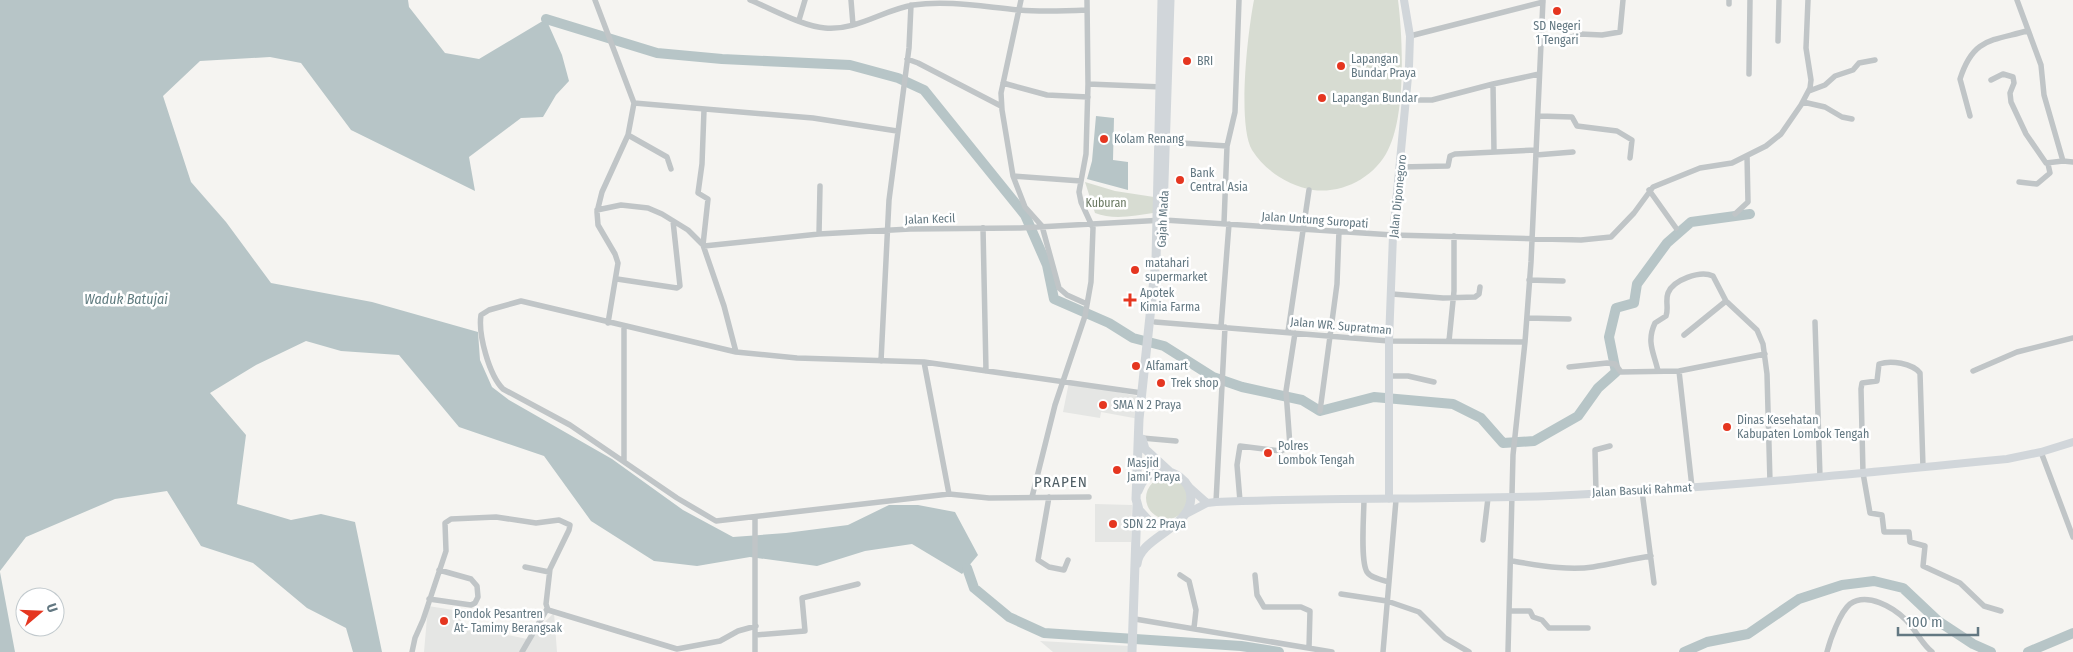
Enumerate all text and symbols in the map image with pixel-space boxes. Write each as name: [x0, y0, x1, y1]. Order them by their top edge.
marker: SD Negeri 1 Tengari: [1551, 5, 1563, 17]
place label: SD Negeri 1 Tengari: [1533, 19, 1581, 47]
place label: Lapangan Bundar Praya: [1351, 52, 1416, 80]
place label: BRI: [1197, 54, 1213, 68]
marker: BRI: [1181, 55, 1193, 67]
marker: Lapangan Bundar Praya: [1335, 60, 1347, 72]
place label: Lapangan Bundar: [1332, 91, 1419, 105]
marker: Lapangan Bundar: [1316, 92, 1328, 104]
place label: Kolam Renang: [1114, 132, 1184, 146]
marker: Kolam Renang: [1098, 133, 1110, 145]
street label: Jalan Diponegoro: [1387, 153, 1409, 239]
place label: Bank Central Asia: [1190, 166, 1248, 194]
marker: Bank Central Asia: [1174, 174, 1186, 186]
street label: Gajah Mada: [1155, 190, 1171, 248]
park label: Kuburan: [1085, 196, 1127, 210]
street label: Jalan Untung Suropati: [1261, 209, 1369, 231]
street label: Jalan Kecil: [904, 211, 956, 227]
place label: matahari supermarket: [1145, 256, 1208, 284]
marker: matahari supermarket: [1129, 264, 1141, 276]
place label: Apotek Kimia Farma: [1140, 286, 1200, 314]
water label: Waduk Batujai: [84, 291, 168, 308]
marker: Apotek Kimia Farma: [1124, 294, 1136, 306]
street label: Jalan WR. Supratman: [1290, 315, 1392, 337]
place label: Alfamart: [1146, 359, 1188, 373]
marker: Alfamart: [1130, 360, 1142, 372]
place label: Trek shop: [1171, 376, 1219, 390]
marker: Trek shop: [1155, 377, 1167, 389]
place label: SMA N 2 Praya: [1113, 398, 1181, 412]
marker: SMA N 2 Praya: [1097, 399, 1109, 411]
place label: Dinas Kesehatan Kabupaten Lombok Tengah: [1737, 413, 1869, 441]
marker: Dinas Kesehatan Kabupaten Lombok Tengah: [1721, 421, 1733, 433]
place label: Polres Lombok Tengah: [1278, 439, 1354, 467]
marker: Polres Lombok Tengah: [1262, 447, 1274, 459]
place label: Masjid Jami' Praya: [1127, 456, 1180, 484]
marker: Masjid Jami' Praya: [1111, 464, 1123, 476]
district label: PRAPEN: [1034, 473, 1088, 491]
street label: Jalan Basuki Rahmat: [1592, 480, 1692, 500]
place label: SDN 22 Praya: [1123, 517, 1186, 531]
marker: SDN 22 Praya: [1107, 518, 1119, 530]
north arrow: [15, 587, 65, 637]
text: U: [42, 601, 61, 615]
scale bar: [1898, 604, 1978, 636]
place label: Pondok Pesantren At- Tamimy Berangsak: [454, 607, 562, 635]
text: 100 m: [1906, 613, 1943, 631]
marker: Pondok Pesantren At- Tamimy Berangsak: [438, 615, 450, 627]

